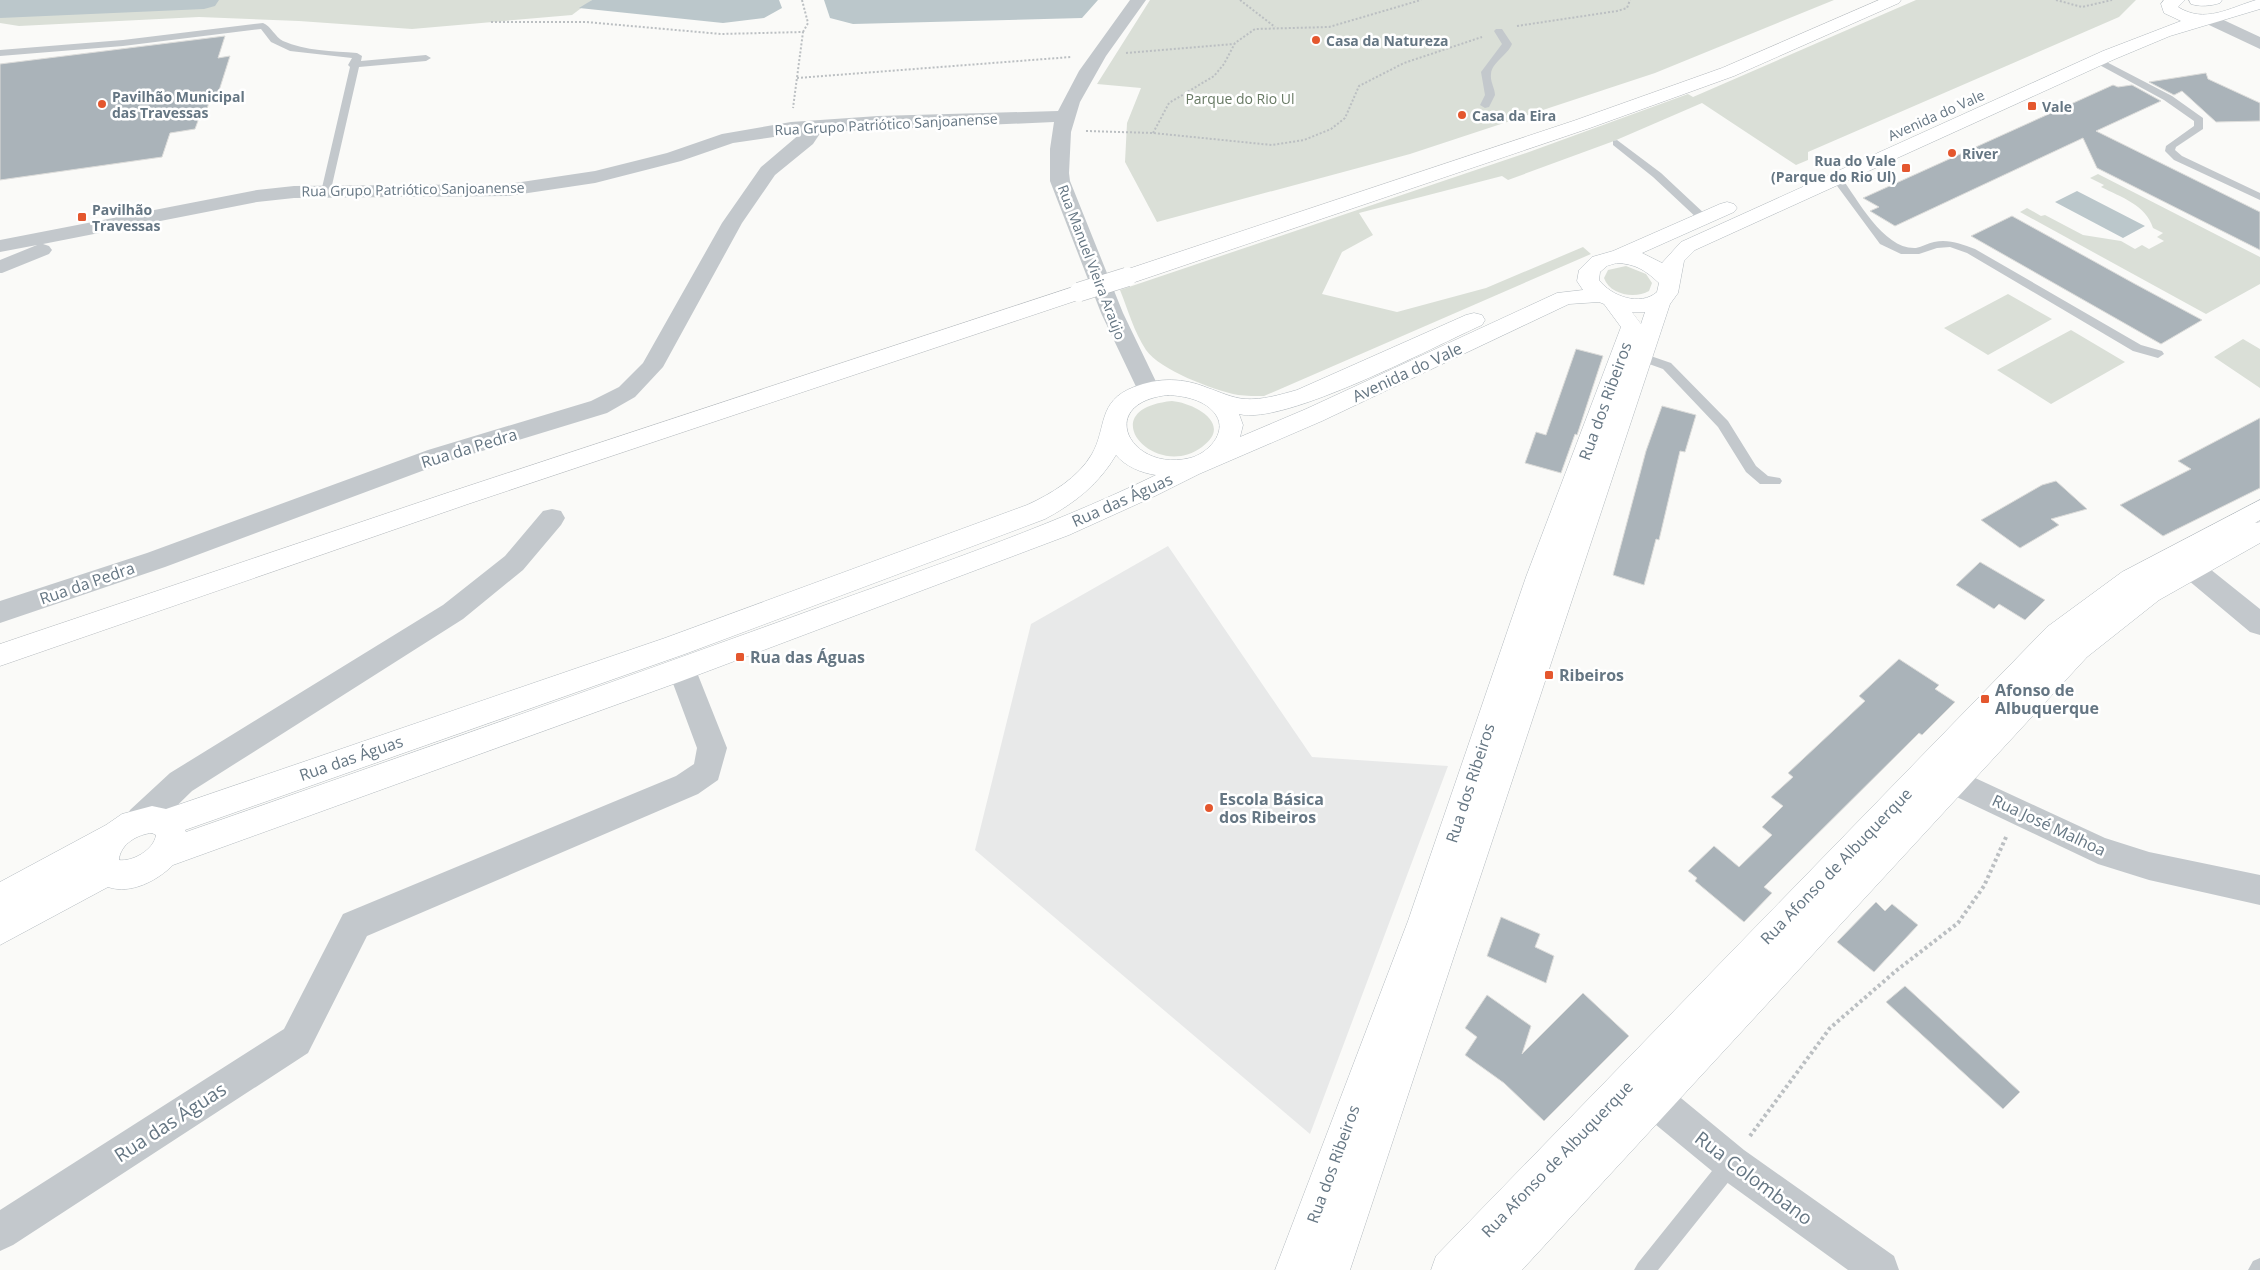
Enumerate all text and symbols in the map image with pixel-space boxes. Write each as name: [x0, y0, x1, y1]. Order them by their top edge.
place label: Casa da Natureza: [1326, 31, 1448, 50]
marker: Casa da Natureza: [1310, 34, 1322, 46]
street label: Avenida do Vale: [1885, 85, 1987, 145]
place label: Pavilhão Municipal das Travessas: [112, 87, 245, 122]
park label: Parque do Rio Ul: [1185, 89, 1295, 108]
place label: Vale: [2042, 97, 2072, 116]
marker: Pavilhão Municipal das Travessas: [96, 98, 108, 110]
marker: Vale: [2026, 100, 2038, 112]
place label: Casa da Eira: [1472, 106, 1556, 125]
street label: Rua Grupo Patriótico Sanjoanense: [774, 109, 998, 139]
marker: Casa da Eira: [1456, 109, 1468, 121]
place label: River: [1962, 144, 1999, 163]
marker: River: [1946, 147, 1958, 159]
place label: Rua do Vale (Parque do Rio Ul): [1771, 151, 1896, 186]
marker: Rua do Vale (Parque do Rio Ul): [1900, 162, 1912, 174]
street label: Rua Grupo Patriótico Sanjoanense: [301, 178, 525, 200]
street label: Rua Manuel Vieira Araújo: [1054, 182, 1130, 342]
place label: Pavilhão Travessas: [92, 200, 161, 235]
marker: Pavilhão Travessas: [76, 211, 88, 223]
street label: Avenida do Vale: [1349, 337, 1465, 407]
street label: Rua dos Ribeiros: [1573, 339, 1637, 463]
street label: Rua da Pedra: [418, 423, 520, 473]
street label: Rua das Águas: [1068, 468, 1176, 532]
street label: Rua da Pedra: [36, 556, 138, 610]
place label: Rua das Águas: [750, 646, 865, 668]
marker: Rua das Águas: [734, 651, 746, 663]
place label: Ribeiros: [1559, 664, 1624, 686]
marker: Ribeiros: [1543, 669, 1555, 681]
place label: Afonso de Albuquerque: [1995, 679, 2099, 719]
marker: Afonso de Albuquerque: [1979, 693, 1991, 705]
street label: Rua dos Ribeiros: [1440, 720, 1500, 846]
street label: Rua das Águas: [296, 730, 406, 786]
street label: Rua Afonso de Albuquerque: [1755, 783, 1917, 949]
place label: Escola Básica dos Ribeiros: [1219, 788, 1324, 828]
street label: Rua José Malhoa: [1989, 789, 2109, 861]
marker: Escola Básica dos Ribeiros: [1203, 802, 1215, 814]
street label: Rua das Águas: [109, 1076, 231, 1168]
street label: Rua Afonso de Albuquerque: [1476, 1076, 1638, 1242]
street label: Rua dos Ribeiros: [1301, 1102, 1365, 1226]
street label: Rua Colombano: [1690, 1125, 1818, 1231]

